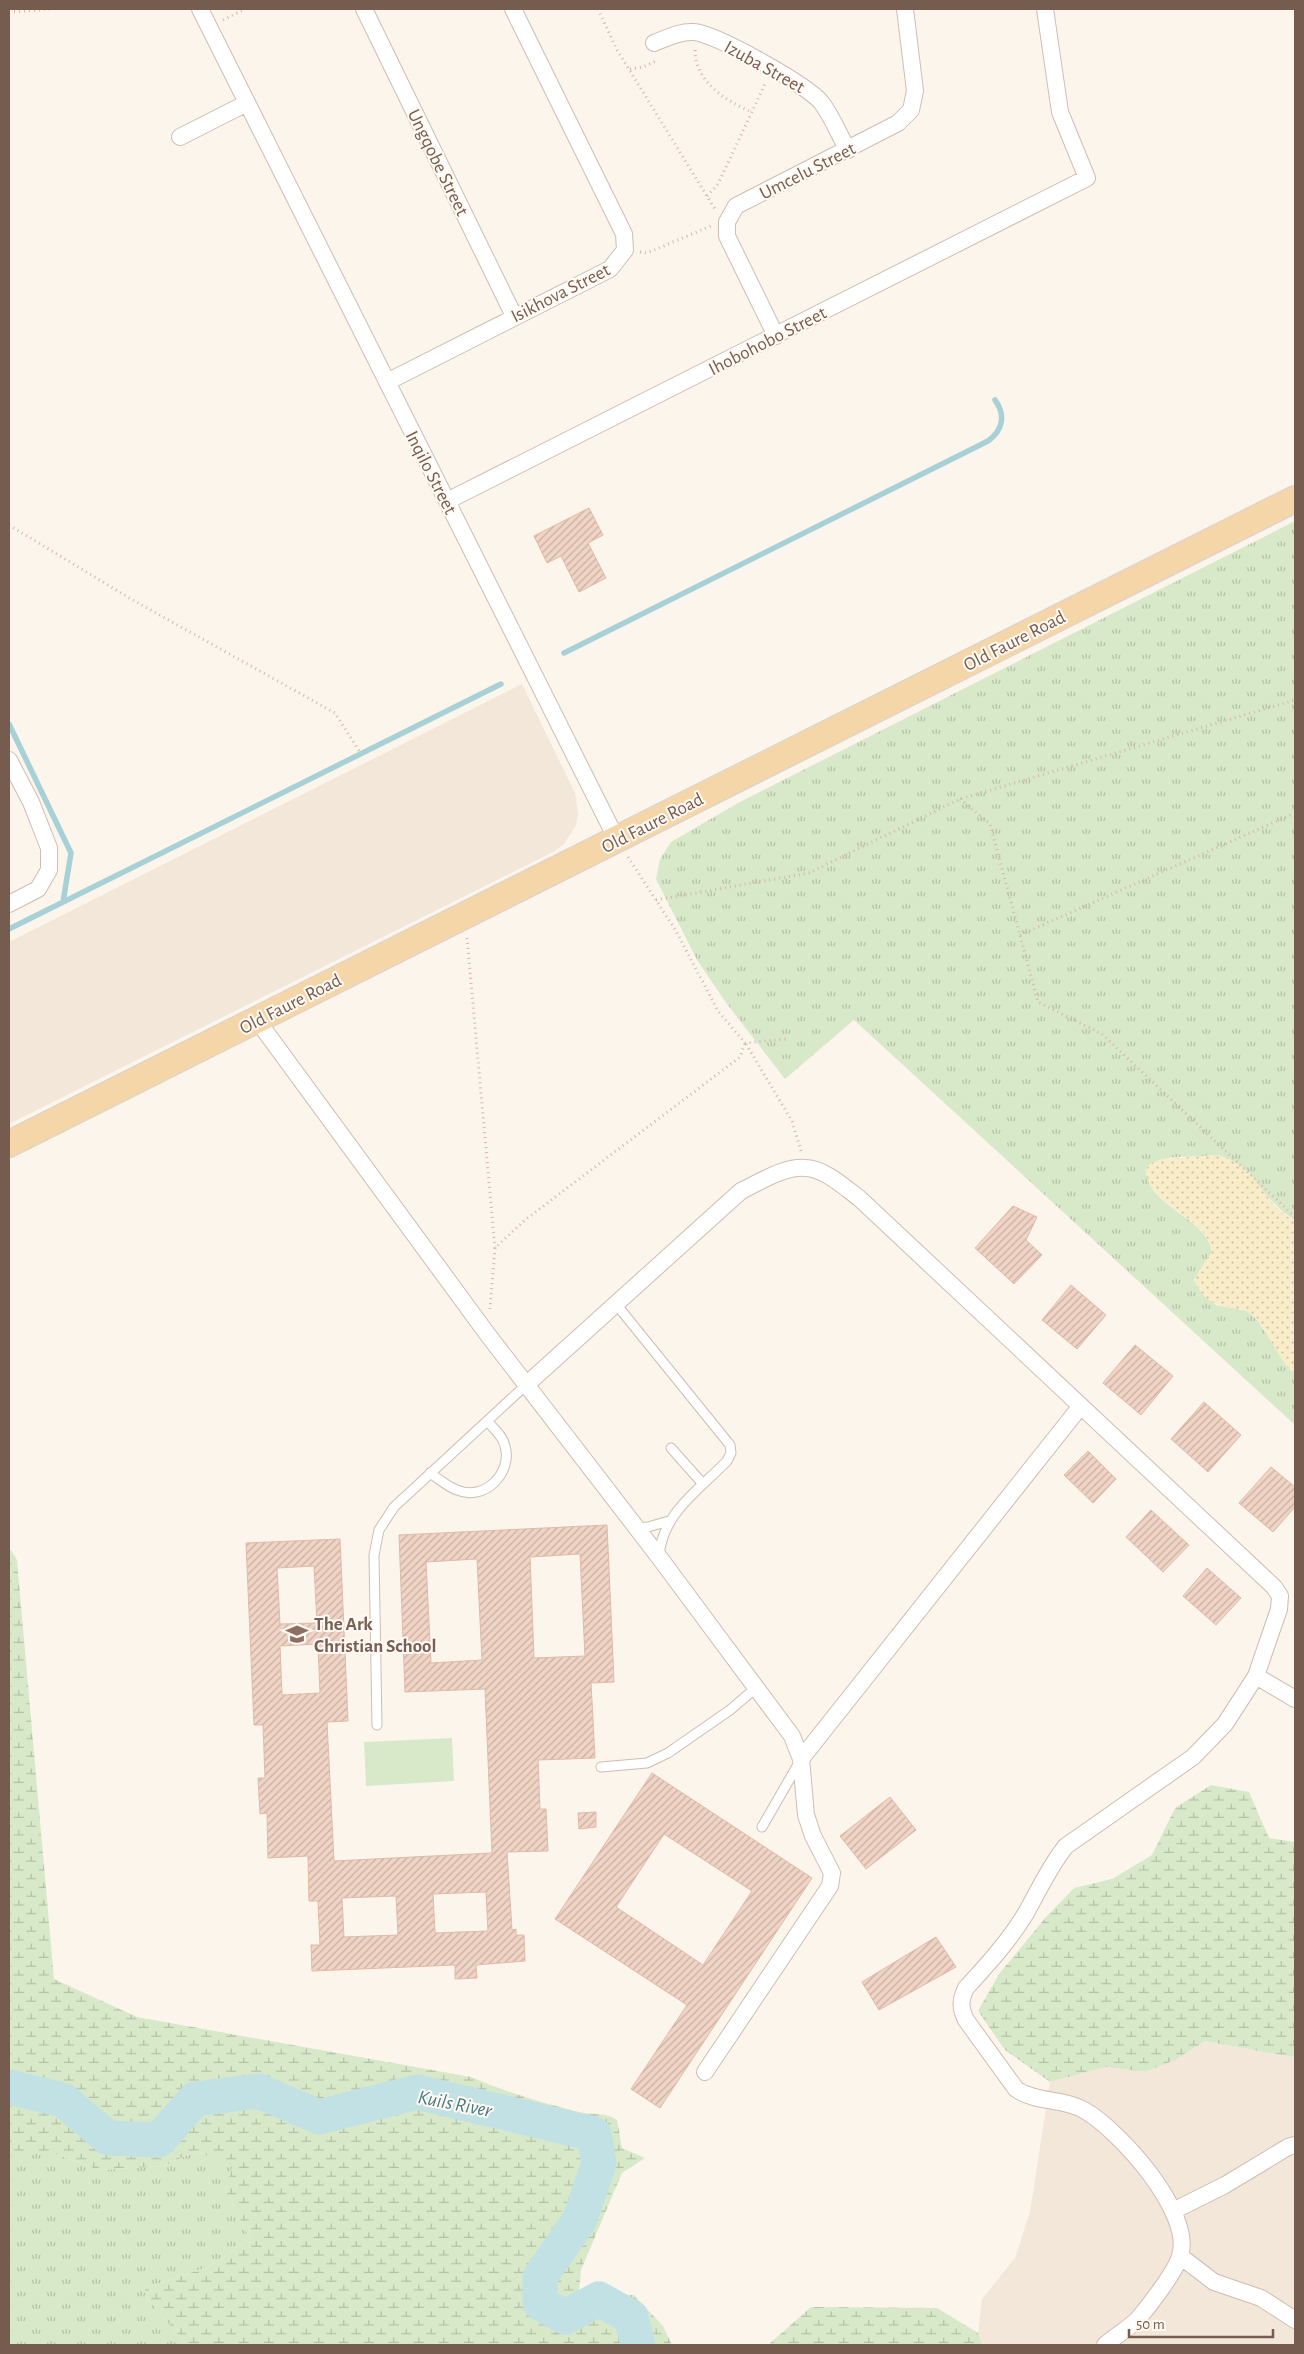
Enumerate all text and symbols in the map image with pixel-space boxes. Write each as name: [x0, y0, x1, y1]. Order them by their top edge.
street label: Izuba Street: [721, 37, 808, 97]
street label: Ungqobe Street: [404, 106, 472, 219]
street label: Umcelu Street: [757, 139, 859, 204]
street label: Isikhova Street: [508, 260, 613, 326]
street label: Ihobohobo Street: [706, 303, 830, 379]
street label: Inqilo Street: [402, 428, 460, 517]
street label: Old Faure Road: [961, 607, 1069, 675]
street label: Old Faure Road: [599, 789, 707, 857]
street label: Old Faure Road: [237, 970, 345, 1038]
place label: The Ark Christian School: [314, 1615, 436, 1656]
school or university icon: The Ark Christian School: [284, 1621, 310, 1647]
water label: Kuils River: [416, 2087, 494, 2121]
scale bar: [1129, 2306, 1273, 2338]
text: 50 m: [1136, 2317, 1165, 2332]

